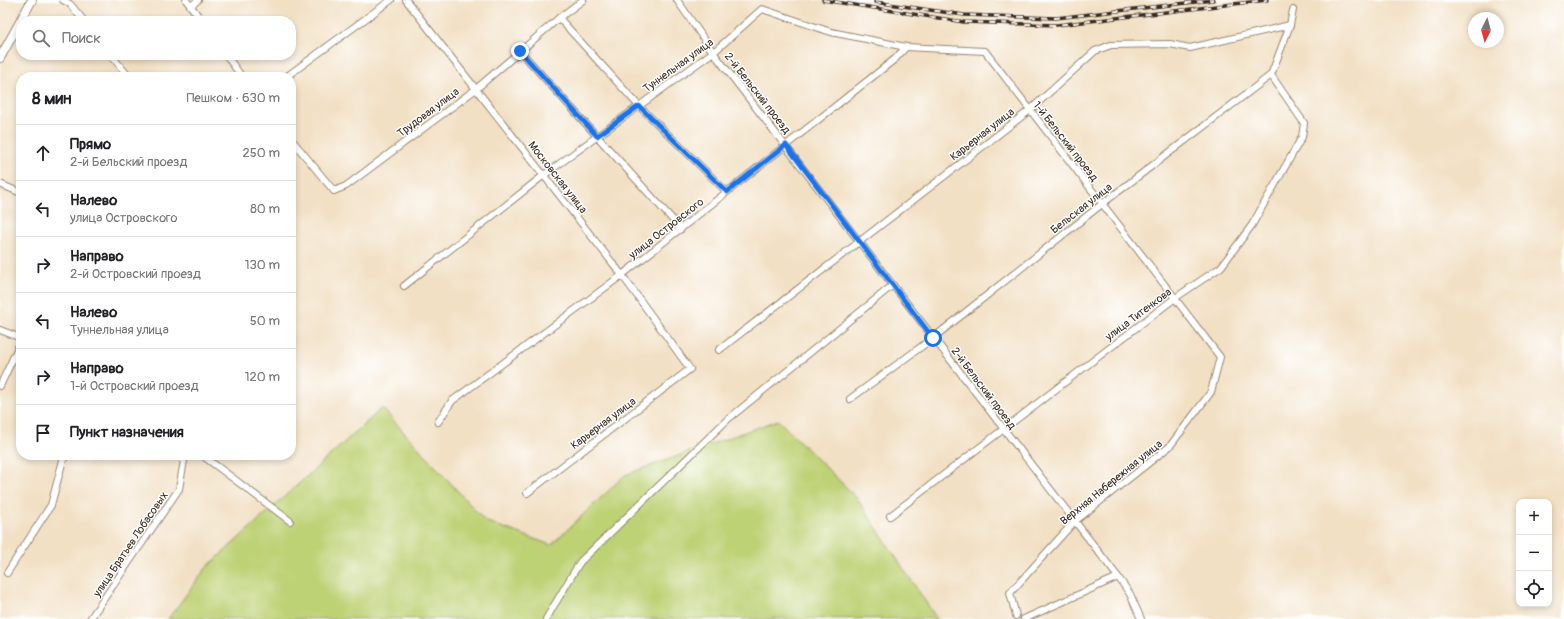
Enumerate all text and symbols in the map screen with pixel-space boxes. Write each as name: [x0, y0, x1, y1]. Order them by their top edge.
north arrow: [1468, 12, 1504, 48]
search box: [16, 16, 296, 60]
icon: search: [30, 27, 52, 49]
text: Поиск: [62, 29, 101, 48]
street label: Туннельная улица: [641, 36, 716, 95]
route end: [511, 42, 529, 60]
street label: 2-й Бельский проезд: [722, 50, 794, 137]
street label: Трудовая улица: [395, 85, 462, 140]
text: 8 мин: [32, 88, 72, 109]
text: Пешком · 630 m: [186, 90, 280, 106]
street label: 1-й Бельский проезд: [1031, 99, 1101, 184]
street label: Карьерная улица: [948, 105, 1017, 163]
text: Прямо: [70, 135, 111, 154]
street label: Московская улица: [525, 139, 590, 216]
icon: ahead: [32, 142, 54, 164]
text: 250 m: [242, 145, 280, 161]
text: 2-й Бельский проезд: [70, 154, 187, 170]
street label: Бельская улица: [1048, 180, 1115, 236]
text: Налево: [70, 191, 117, 210]
street label: улица Островского: [626, 195, 706, 262]
icon: left: [32, 198, 54, 220]
text: 80 m: [250, 201, 280, 217]
text: улица Островского: [70, 210, 178, 226]
text: Направо: [70, 247, 124, 266]
icon: right: [32, 254, 54, 276]
text: 130 m: [244, 257, 280, 273]
text: 2-й Островский проезд: [70, 266, 201, 282]
street label: улица Титенкова: [1102, 285, 1174, 344]
text: Налево: [70, 303, 117, 322]
icon: left: [32, 310, 54, 332]
text: 50 m: [250, 313, 280, 329]
text: Туннельная улица: [70, 322, 169, 338]
route start: [924, 329, 942, 347]
street label: 2-й Бельский проезд: [949, 345, 1019, 432]
text: Направо: [70, 359, 124, 378]
icon: right: [32, 366, 54, 388]
text: 120 m: [244, 369, 280, 385]
text: 1-й Островский проезд: [70, 378, 199, 394]
street label: Карьерная улица: [568, 395, 638, 452]
icon: arrive: [32, 422, 54, 444]
text: Пункт назначения: [70, 423, 184, 442]
street label: Верхняя Набережная улица: [1058, 437, 1165, 527]
street label: улица Братьев Лобасовых: [90, 489, 170, 600]
map controls: [1516, 499, 1552, 607]
button: +: [1516, 499, 1552, 535]
button: −: [1516, 535, 1552, 571]
button: locate: [1516, 571, 1552, 607]

